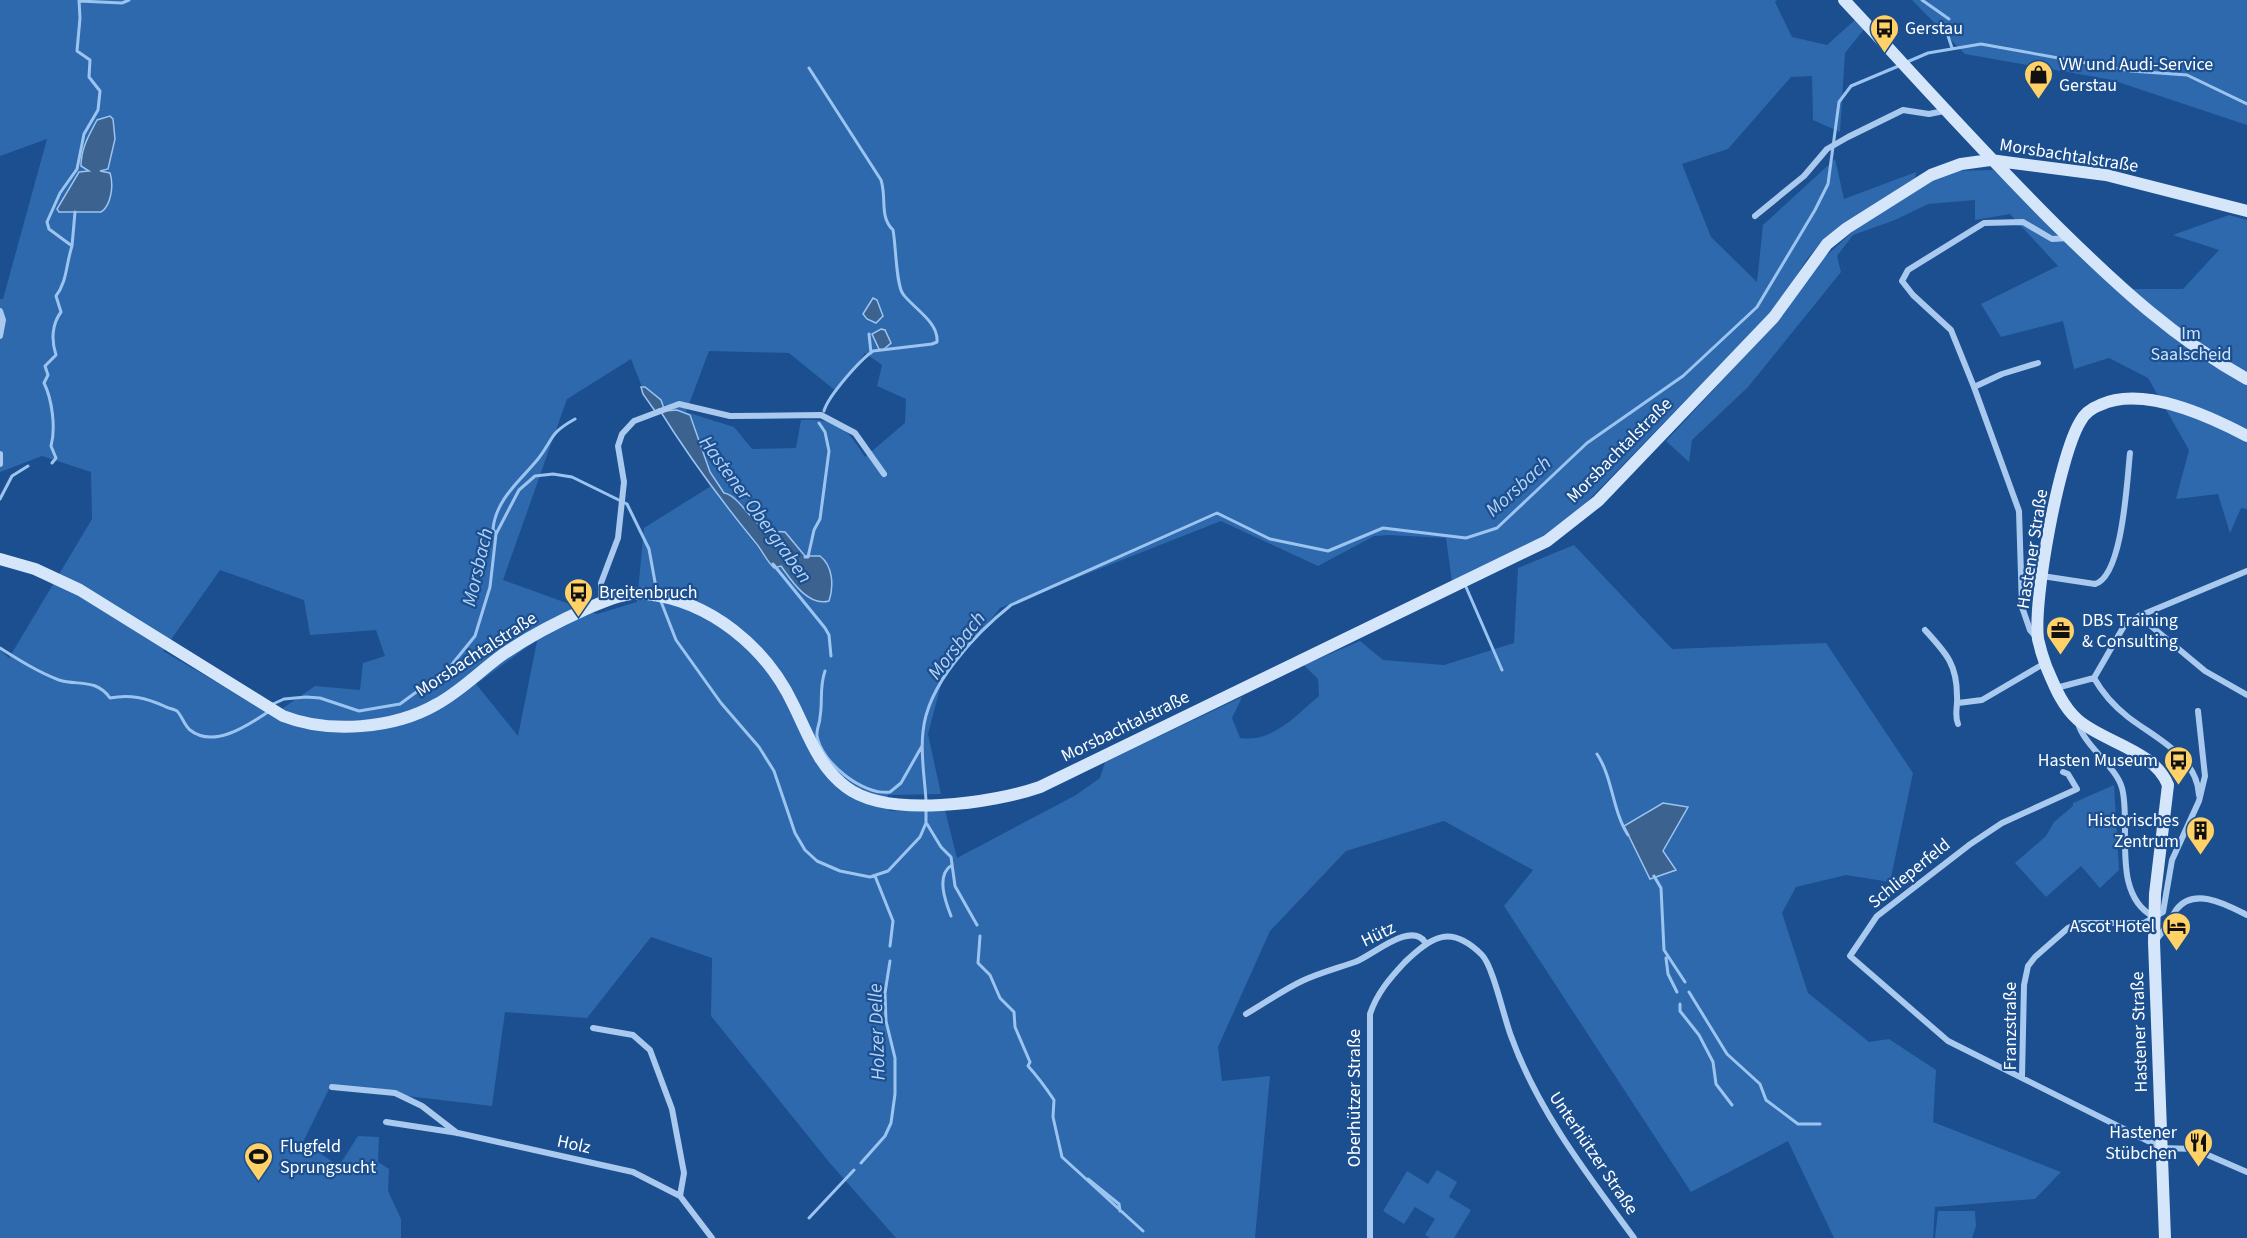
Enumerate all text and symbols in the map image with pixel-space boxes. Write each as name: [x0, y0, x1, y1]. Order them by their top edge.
bus stop icon: Gerstau: [1868, 12, 1900, 54]
place label: Gerstau: [1905, 16, 1963, 41]
place label: VW und Audi-Service Gerstau: [2059, 52, 2213, 98]
shop icon: VW und Audi-Service Gerstau: [2022, 58, 2054, 100]
street label: Morsbachtalstraße: [1998, 132, 2140, 179]
park label: Im Saalscheid: [2150, 321, 2232, 367]
street label: Morsbachtalstraße: [1561, 392, 1678, 509]
water label: Hastener Obergraben: [692, 430, 818, 589]
water label: Morsbach: [1480, 450, 1558, 524]
street label: Hastener Straße: [2011, 487, 2054, 611]
water label: Morsbach: [455, 525, 501, 609]
bus stop icon: Breitenbruch: [562, 576, 594, 618]
place label: Breitenbruch: [599, 580, 698, 605]
street label: Morsbachtalstraße: [411, 606, 542, 703]
water label: Morsbach: [921, 606, 992, 686]
place label: DBS Training & Consulting: [2082, 608, 2178, 654]
office icon: DBS Training & Consulting: [2045, 614, 2077, 656]
street label: Morsbachtalstraße: [1057, 684, 1194, 768]
bus stop icon: Hasten Museum: [2163, 744, 2195, 786]
place label: Hasten Museum: [2038, 748, 2158, 773]
place label: Historisches Zentrum: [2087, 808, 2179, 854]
building icon: Historisches Zentrum: [2184, 814, 2216, 856]
street label: Schlieperfeld: [1863, 832, 1956, 914]
hotel icon: Ascot Hotel: [2160, 910, 2192, 952]
place label: Ascot Hotel: [2070, 914, 2155, 939]
street label: Hütz: [1357, 915, 1400, 953]
street label: Hastener Straße: [2125, 971, 2154, 1093]
street label: Franzstraße: [1998, 982, 2023, 1070]
water label: Holzer Delle: [861, 983, 893, 1081]
street label: Oberhützer Straße: [1342, 1029, 1367, 1167]
street label: Unterhützer Straße: [1543, 1087, 1644, 1220]
place label: Hastener Stübchen: [2105, 1120, 2178, 1166]
restaurant icon: Hastener Stübchen: [2182, 1126, 2214, 1168]
street label: Holz: [555, 1129, 593, 1160]
place label: Flugfeld Sprungsucht: [280, 1134, 376, 1180]
sports icon: Flugfeld Sprungsucht: [243, 1140, 275, 1182]

